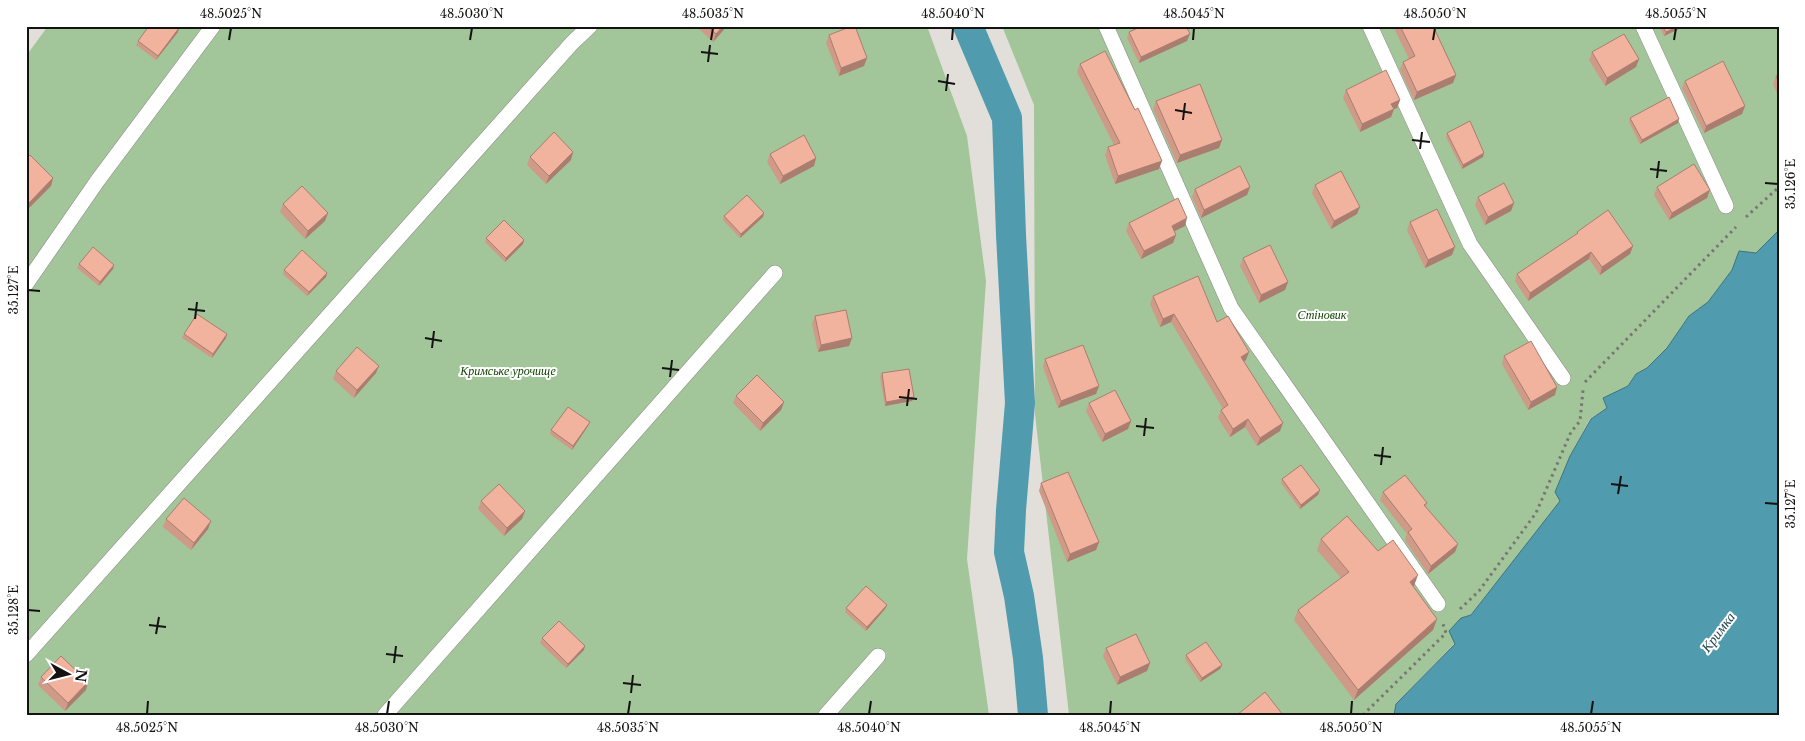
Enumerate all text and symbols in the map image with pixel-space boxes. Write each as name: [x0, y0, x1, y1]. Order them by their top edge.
text: 48.5025°N: [200, 6, 262, 21]
text: 48.5030°N: [440, 6, 504, 21]
text: 48.5035°N: [682, 6, 744, 21]
text: 48.5040°N: [921, 6, 985, 21]
text: 48.5045°N: [1163, 6, 1225, 21]
text: 48.5050°N: [1403, 6, 1467, 21]
text: 48.5055°N: [1645, 6, 1707, 21]
text: 35.126°E: [1783, 158, 1798, 209]
text: 35.127°E: [6, 265, 21, 314]
park label: Стіновик: [1298, 307, 1347, 322]
park label: Кримське урочище: [459, 363, 556, 378]
text: 35.127°E: [1783, 479, 1798, 528]
text: 35.128°E: [6, 585, 21, 635]
water label: Кримка: [1697, 608, 1739, 656]
north arrow: [42, 648, 92, 698]
text: N: [71, 668, 91, 683]
text: 48.5025°N: [116, 720, 178, 735]
text: 48.5030°N: [355, 720, 419, 735]
text: 48.5035°N: [597, 720, 659, 735]
text: 48.5040°N: [837, 720, 901, 735]
text: 48.5045°N: [1079, 720, 1141, 735]
text: 48.5050°N: [1319, 720, 1383, 735]
text: 48.5055°N: [1560, 720, 1622, 735]

